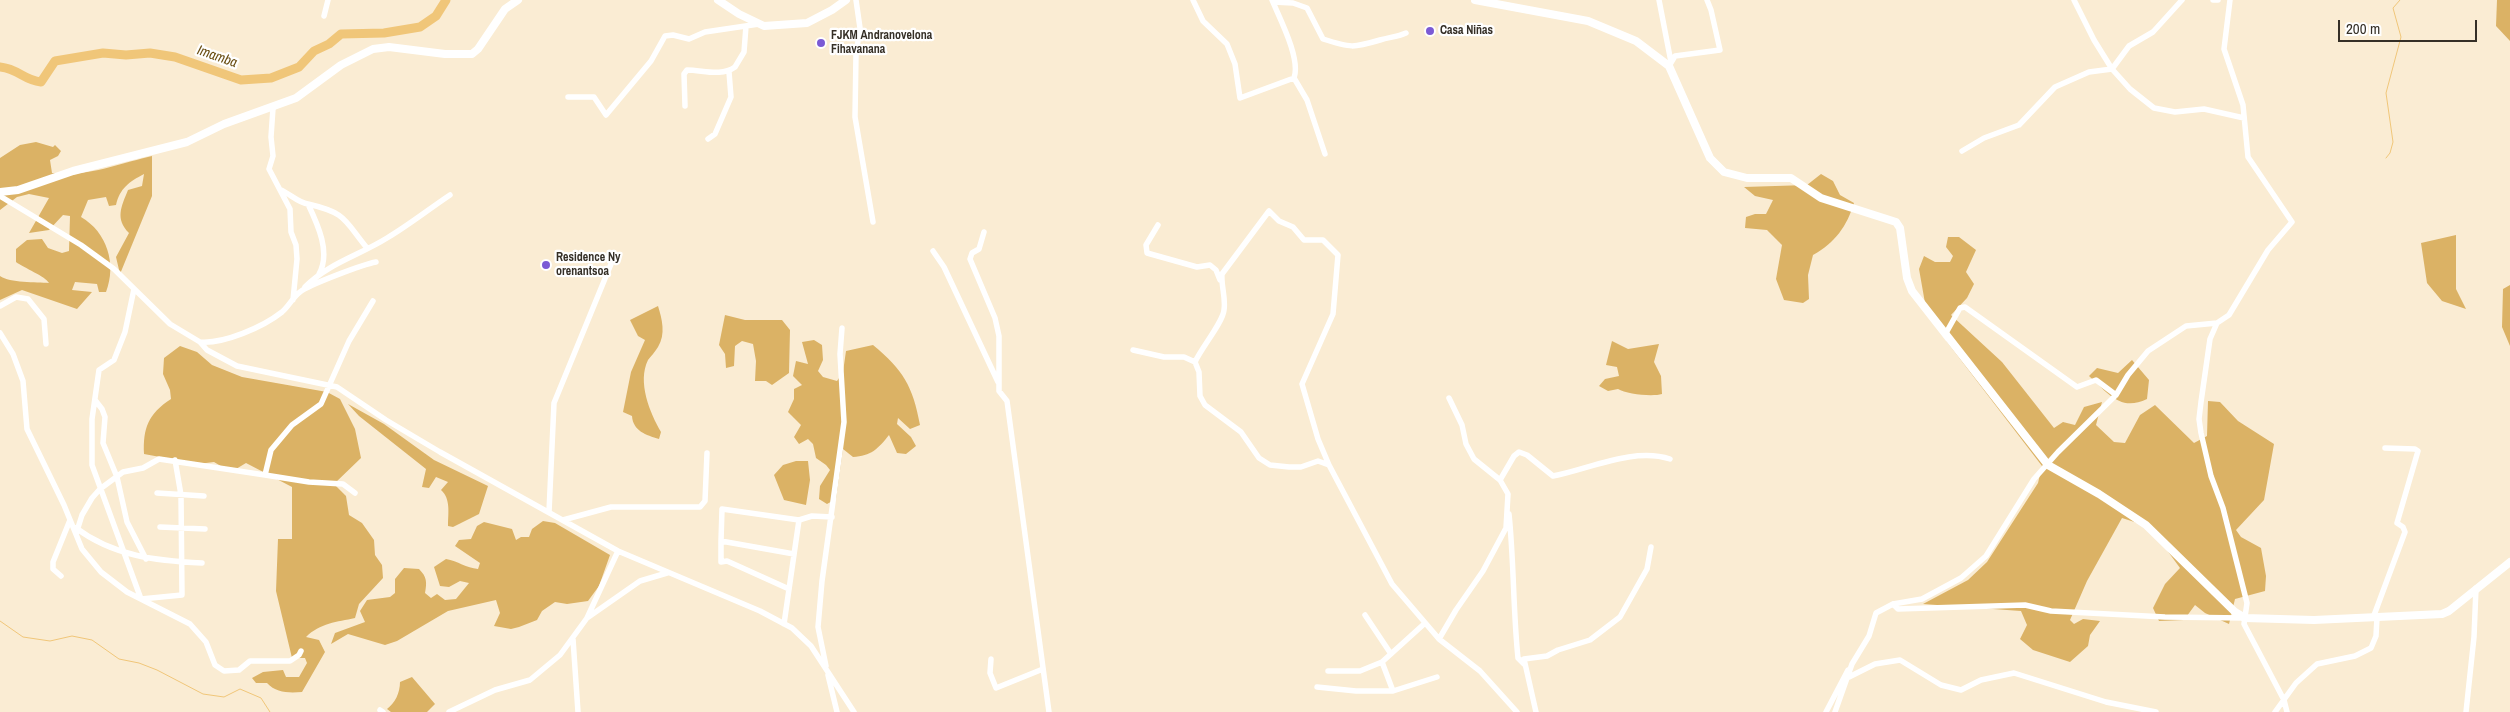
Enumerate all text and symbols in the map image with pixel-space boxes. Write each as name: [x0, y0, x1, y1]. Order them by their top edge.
scale bar: [2340, 10, 2479, 42]
text: 200 m: [2346, 18, 2380, 39]
place label: Casa Niñas: [1440, 24, 1493, 38]
marker: Casa Niñas: [1424, 25, 1436, 37]
place label: FJKM Andranovelona Fihavanana: [831, 29, 932, 57]
marker: FJKM Andranovelona Fihavanana: [815, 37, 827, 49]
water label: Imamba: [195, 42, 239, 72]
place label: Residence Ny orenantsoa: [556, 251, 621, 279]
marker: Residence Ny orenantsoa: [540, 259, 552, 271]

